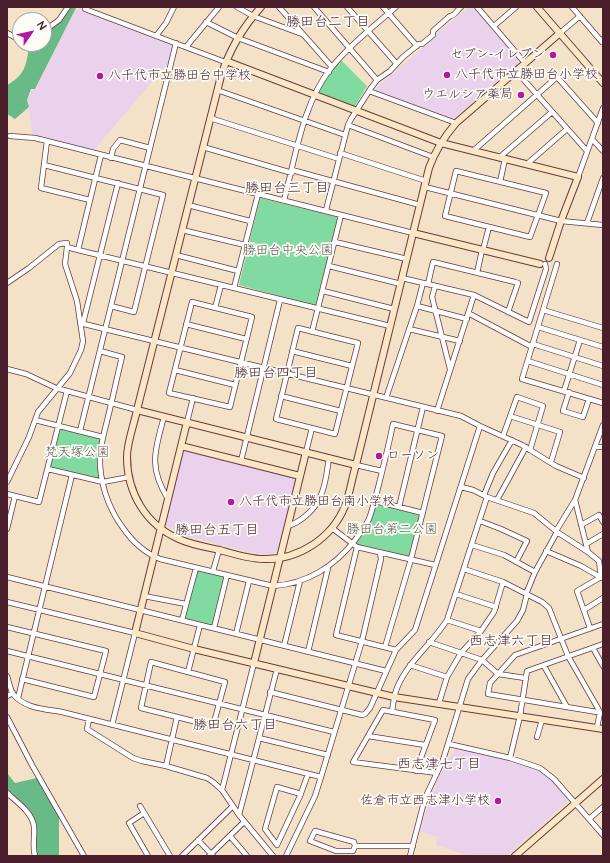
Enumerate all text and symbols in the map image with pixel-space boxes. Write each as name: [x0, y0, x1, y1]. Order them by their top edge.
north arrow: [12, 12, 52, 52]
district label: 勝田台二丁目: [286, 15, 370, 31]
text: N: [33, 19, 50, 33]
place label: セブン-イレブン: [450, 47, 545, 63]
marker: セブン-イレブン: [548, 50, 558, 60]
place label: 八千代市立勝田台小学校: [455, 67, 598, 83]
place label: 八千代市立勝田台中学校: [108, 68, 251, 84]
marker: 八千代市立勝田台小学校: [442, 70, 452, 80]
marker: 八千代市立勝田台中学校: [95, 71, 105, 81]
place label: ウエルシア薬局: [422, 87, 513, 103]
marker: ウエルシア薬局: [516, 90, 526, 100]
district label: 勝田台三丁目: [245, 181, 329, 197]
park label: 勝田台中央公園: [243, 243, 333, 259]
district label: 勝田台四丁目: [234, 366, 318, 382]
park label: 梵天塚公園: [45, 445, 109, 461]
place label: ローソン: [387, 448, 439, 464]
marker: ローソン: [374, 451, 384, 461]
place label: 八千代市立勝田台南小学校: [239, 494, 395, 510]
marker: 八千代市立勝田台南小学校: [226, 497, 236, 507]
park label: 勝田台第二公園: [347, 522, 437, 538]
district label: 勝田台五丁目: [175, 523, 259, 539]
district label: 西志津六丁目: [469, 634, 553, 650]
district label: 勝田台六丁目: [193, 718, 277, 734]
district label: 西志津七丁目: [397, 757, 481, 773]
place label: 佐倉市立西志津小学校: [360, 793, 490, 809]
marker: 佐倉市立西志津小学校: [493, 796, 503, 806]

